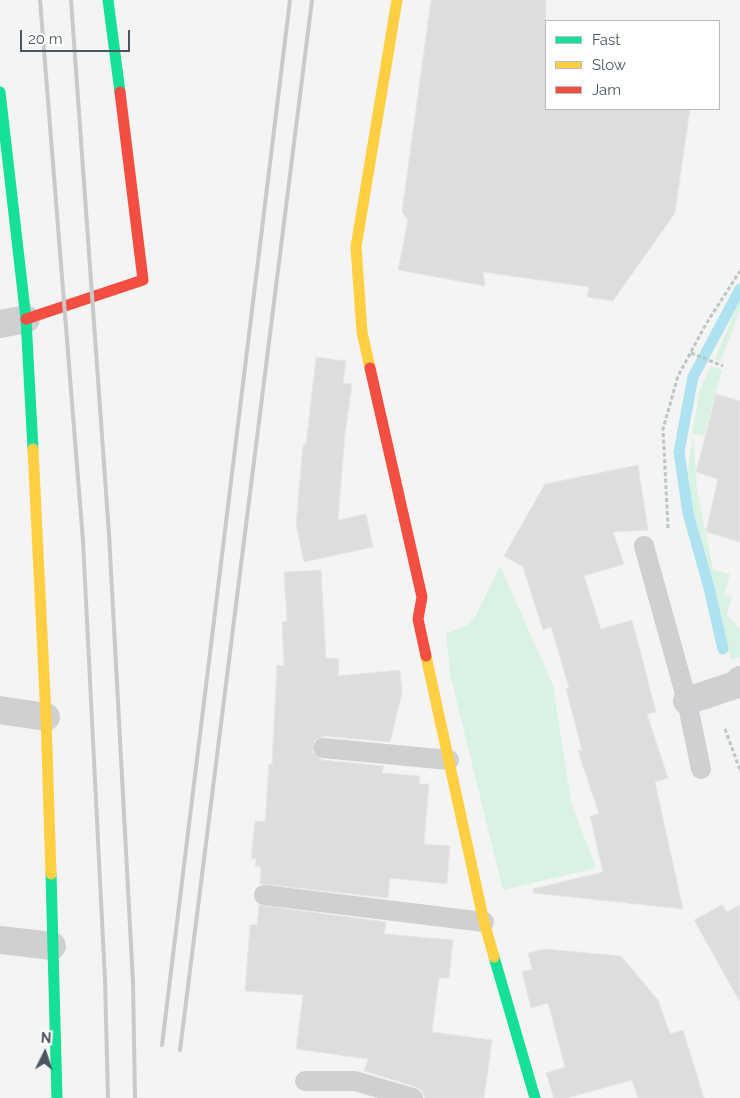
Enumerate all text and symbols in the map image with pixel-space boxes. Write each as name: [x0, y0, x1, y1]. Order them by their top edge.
scale bar: [22, 20, 132, 52]
legend: [545, 20, 720, 110]
text: 20 m: [28, 30, 63, 48]
text: Fast: [592, 31, 620, 49]
text: Slow: [592, 56, 626, 74]
text: Jam: [592, 81, 621, 99]
north arrow: [20, 1028, 70, 1078]
text: N: [40, 1030, 52, 1046]

